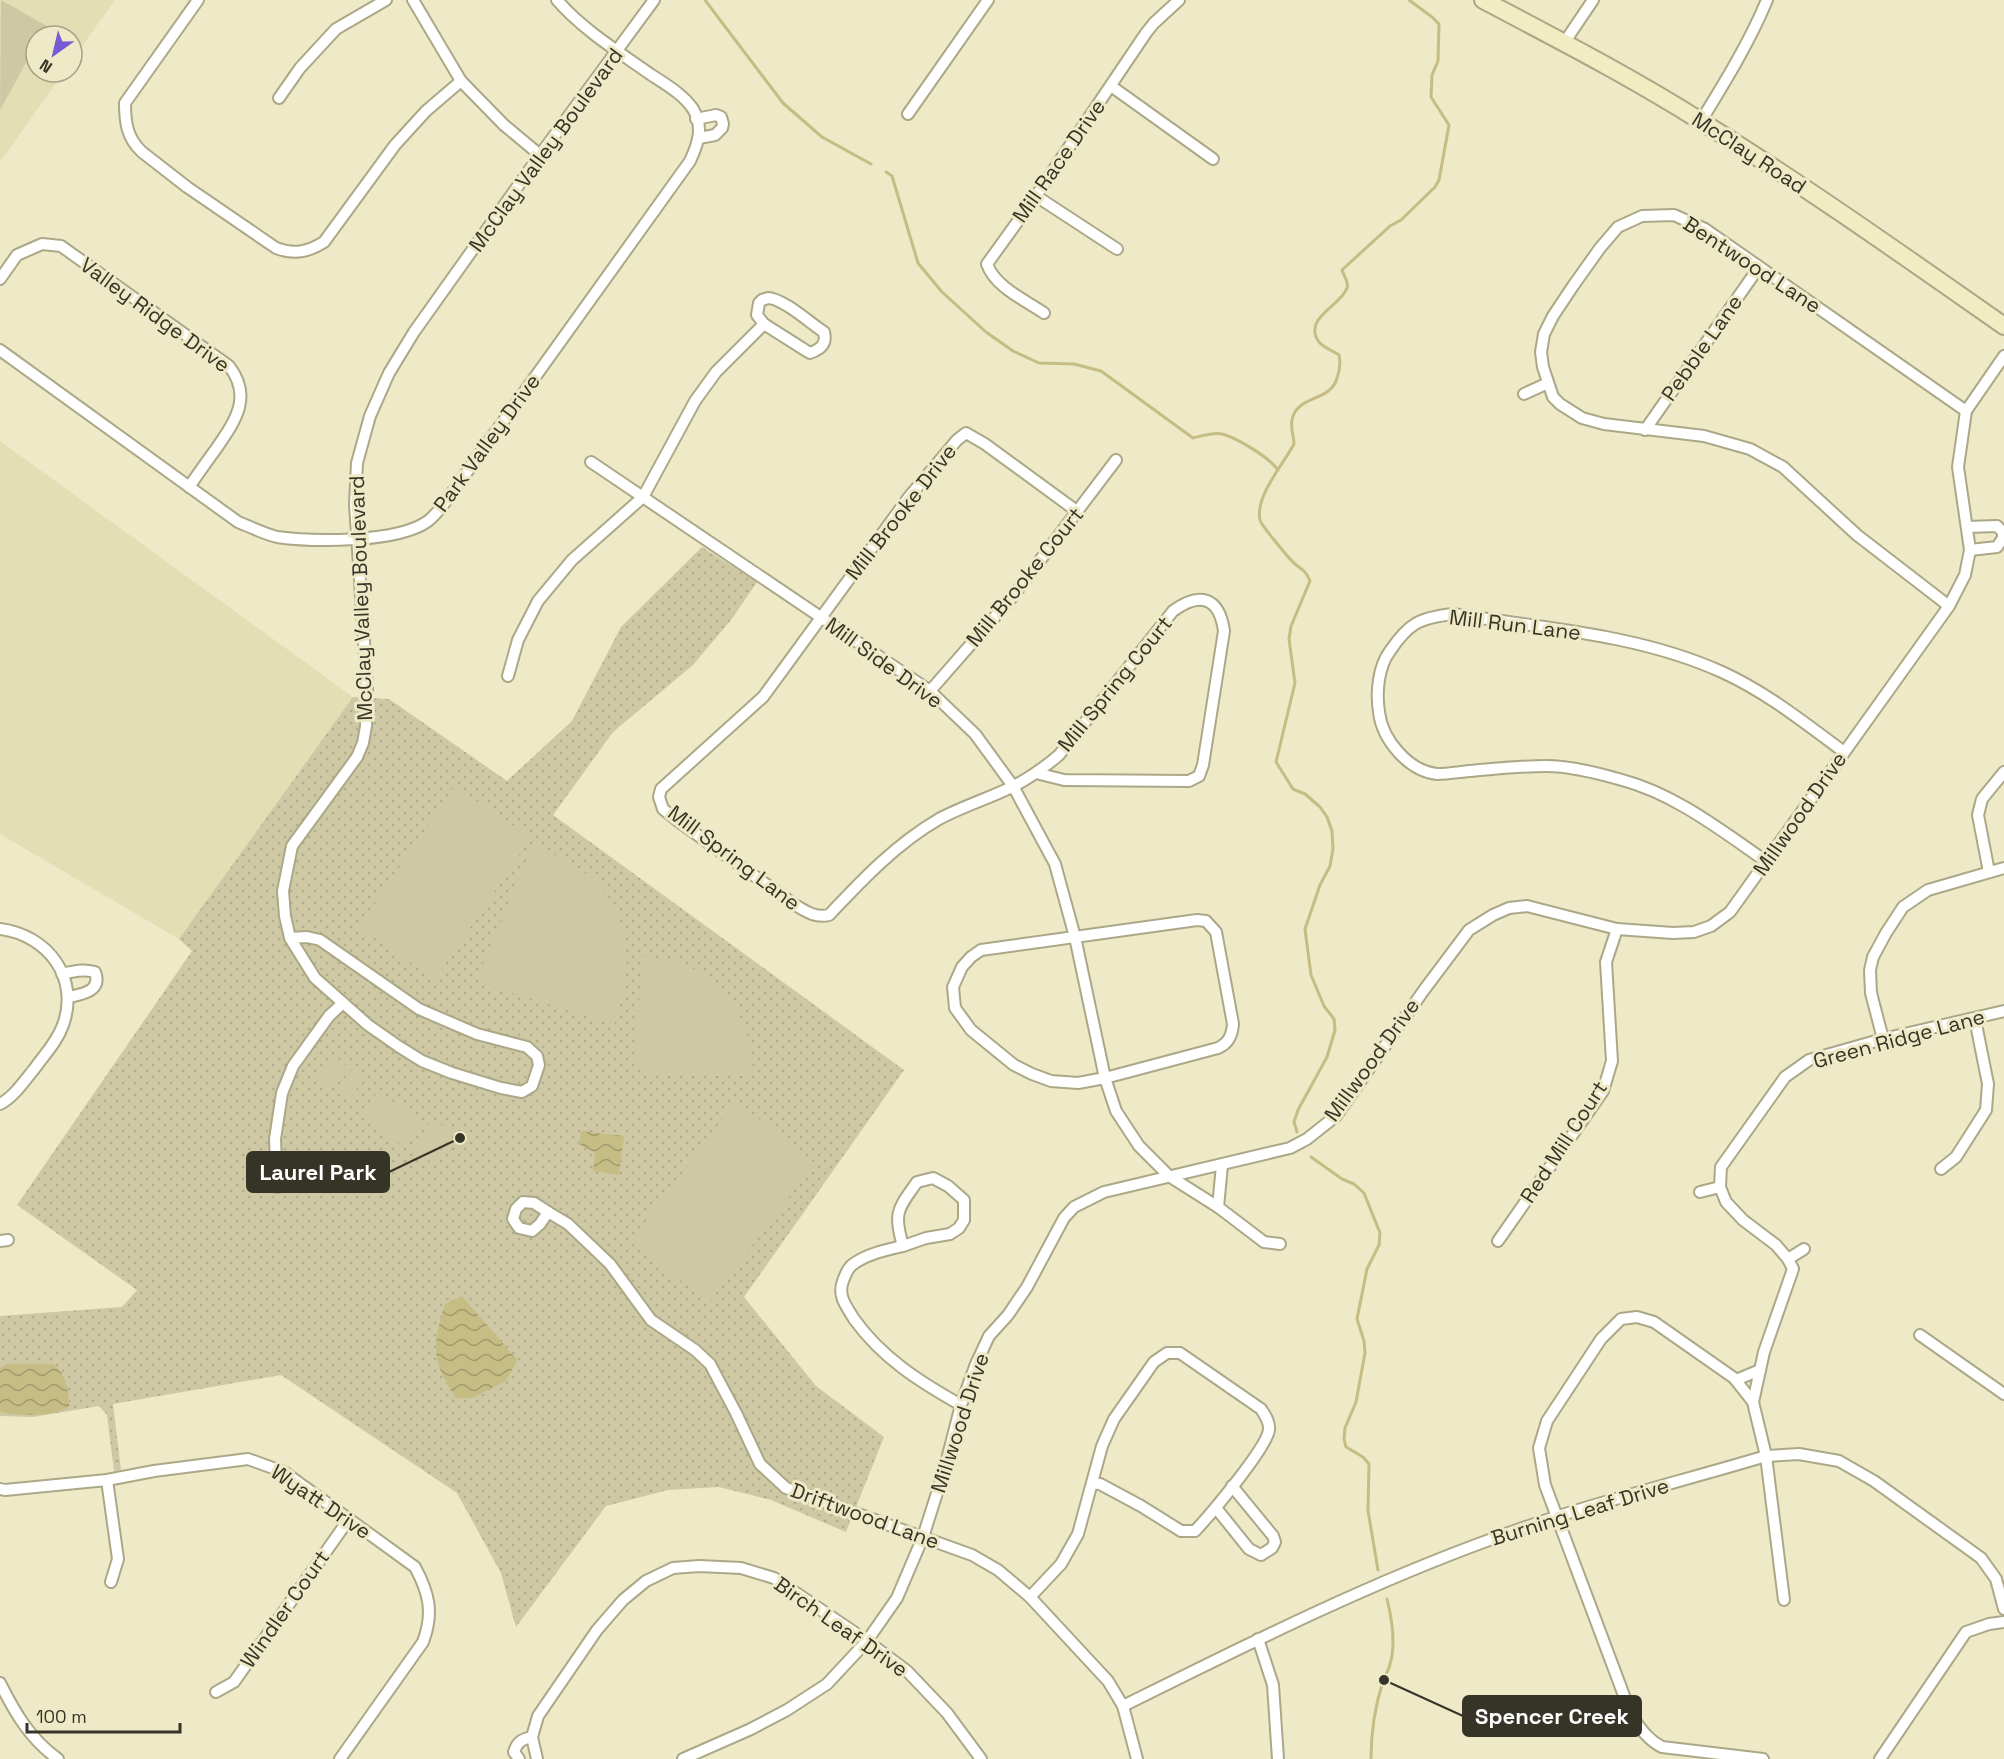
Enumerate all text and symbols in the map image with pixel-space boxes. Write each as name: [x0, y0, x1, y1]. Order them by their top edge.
north arrow: [24, 24, 84, 84]
street label: McClay Valley Boulevard: [463, 42, 629, 257]
text: N: [36, 54, 56, 78]
street label: Mill Race Drive: [1006, 94, 1111, 228]
street label: McClay Road: [1687, 106, 1812, 200]
street label: Bentwood Lane: [1678, 210, 1826, 319]
street label: Valley Ridge Drive: [75, 251, 236, 378]
street label: Pebble Lane: [1655, 289, 1748, 406]
street label: Park Valley Drive: [427, 368, 546, 517]
street label: Mill Brooke Drive: [839, 438, 962, 585]
street label: McClay Valley Boulevard: [343, 475, 378, 721]
street label: Mill Brooke Court: [960, 501, 1089, 652]
street label: Mill Run Lane: [1448, 603, 1582, 646]
street label: Mill Spring Court: [1052, 610, 1178, 757]
street label: Mill Side Drive: [820, 611, 948, 714]
street label: Millwood Drive: [1747, 746, 1852, 881]
street label: Mill Spring Lane: [663, 799, 806, 916]
street label: Millwood Drive: [1318, 993, 1425, 1126]
street label: Green Ridge Lane: [1810, 1003, 1988, 1074]
street label: Red Mill Court: [1514, 1075, 1613, 1208]
callout: Laurel Park: [247, 1152, 389, 1192]
text: Laurel Park: [259, 1158, 377, 1186]
street label: Millwood Drive: [924, 1350, 995, 1496]
street label: Wyatt Drive: [266, 1458, 377, 1545]
street label: Burning Leaf Drive: [1488, 1472, 1672, 1551]
street label: Driftwood Lane: [787, 1476, 943, 1555]
street label: Windler Court: [234, 1545, 335, 1673]
street label: Birch Leaf Drive: [769, 1570, 914, 1683]
scale bar: [27, 1696, 180, 1734]
callout: Spencer Creek: [1463, 1696, 1641, 1736]
text: Spencer Creek: [1475, 1702, 1629, 1730]
text: 100 m: [36, 1705, 87, 1728]

